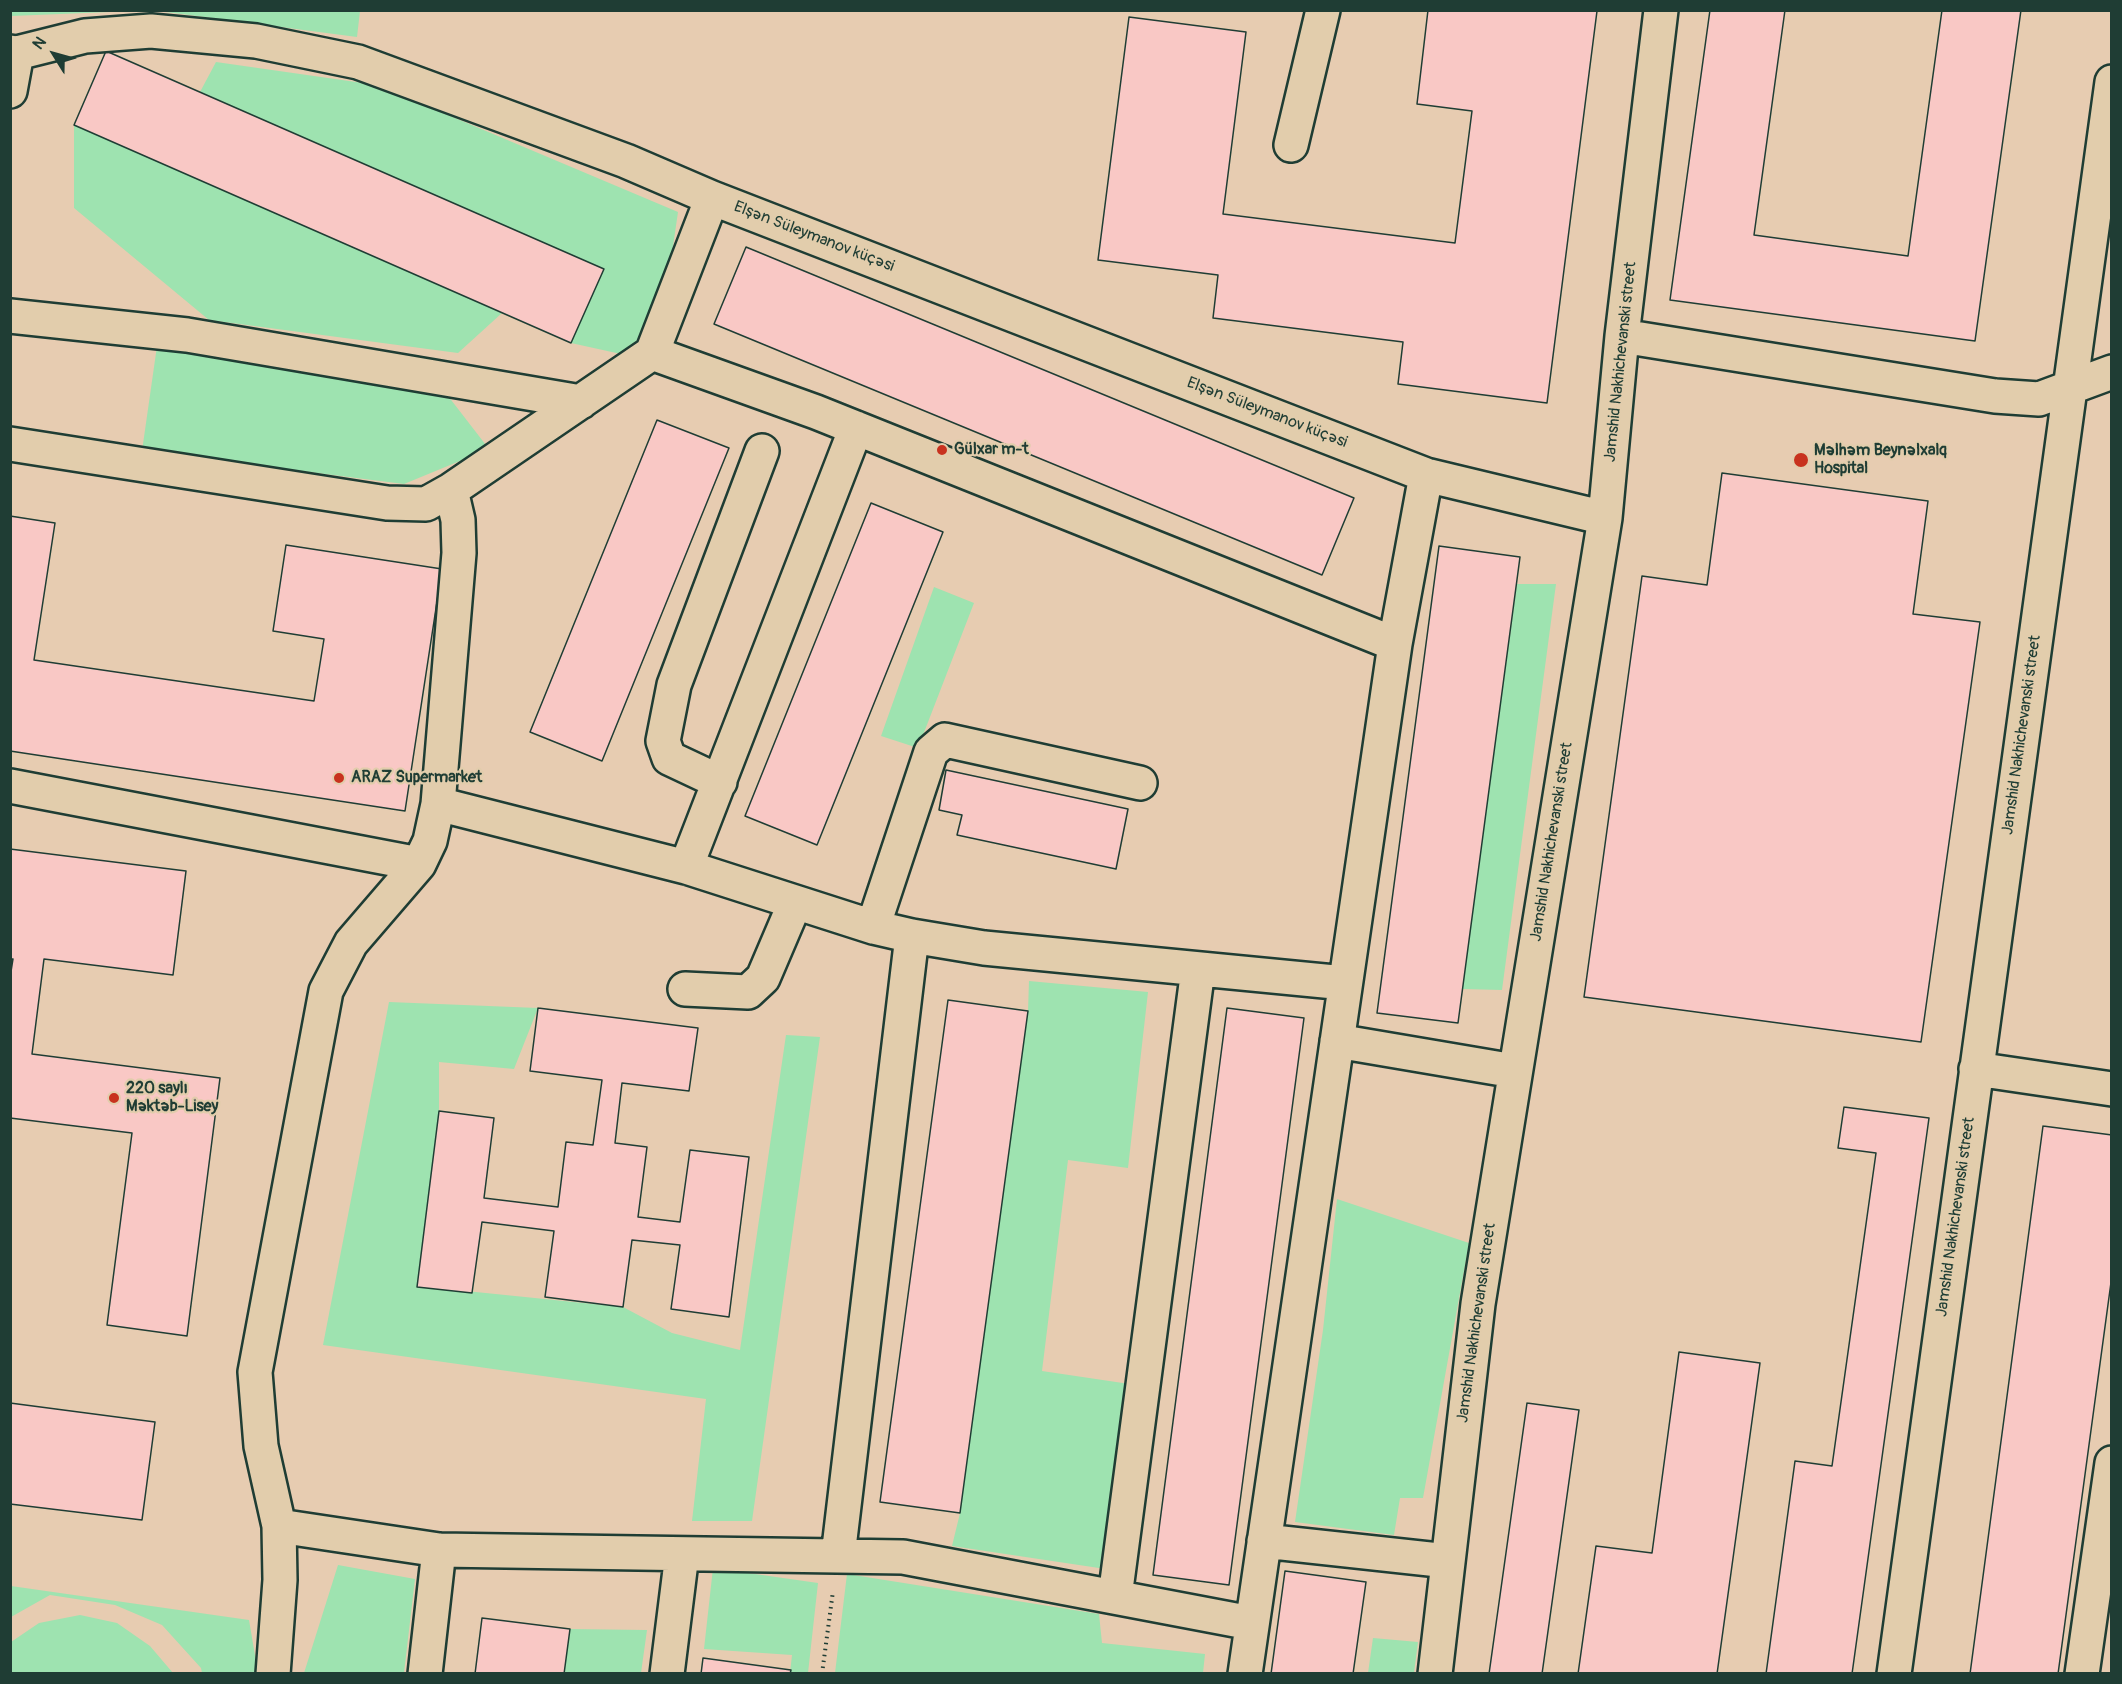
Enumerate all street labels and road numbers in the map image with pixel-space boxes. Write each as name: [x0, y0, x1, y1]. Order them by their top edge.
street label: Elşən Süleymanov küçəsi: [731, 198, 897, 276]
street label: Jamshid Nakhichevanski street: [1601, 261, 1641, 463]
street label: Elşən Süleymanov küçəsi: [1184, 374, 1350, 452]
street label: Jamshid Nakhichevanski street: [1998, 634, 2046, 836]
street label: Jamshid Nakhichevanski street: [1527, 741, 1577, 943]
street label: Jamshid Nakhichevanski street: [1932, 1116, 1980, 1318]
street label: Jamshid Nakhichevanski street: [1453, 1222, 1501, 1424]

